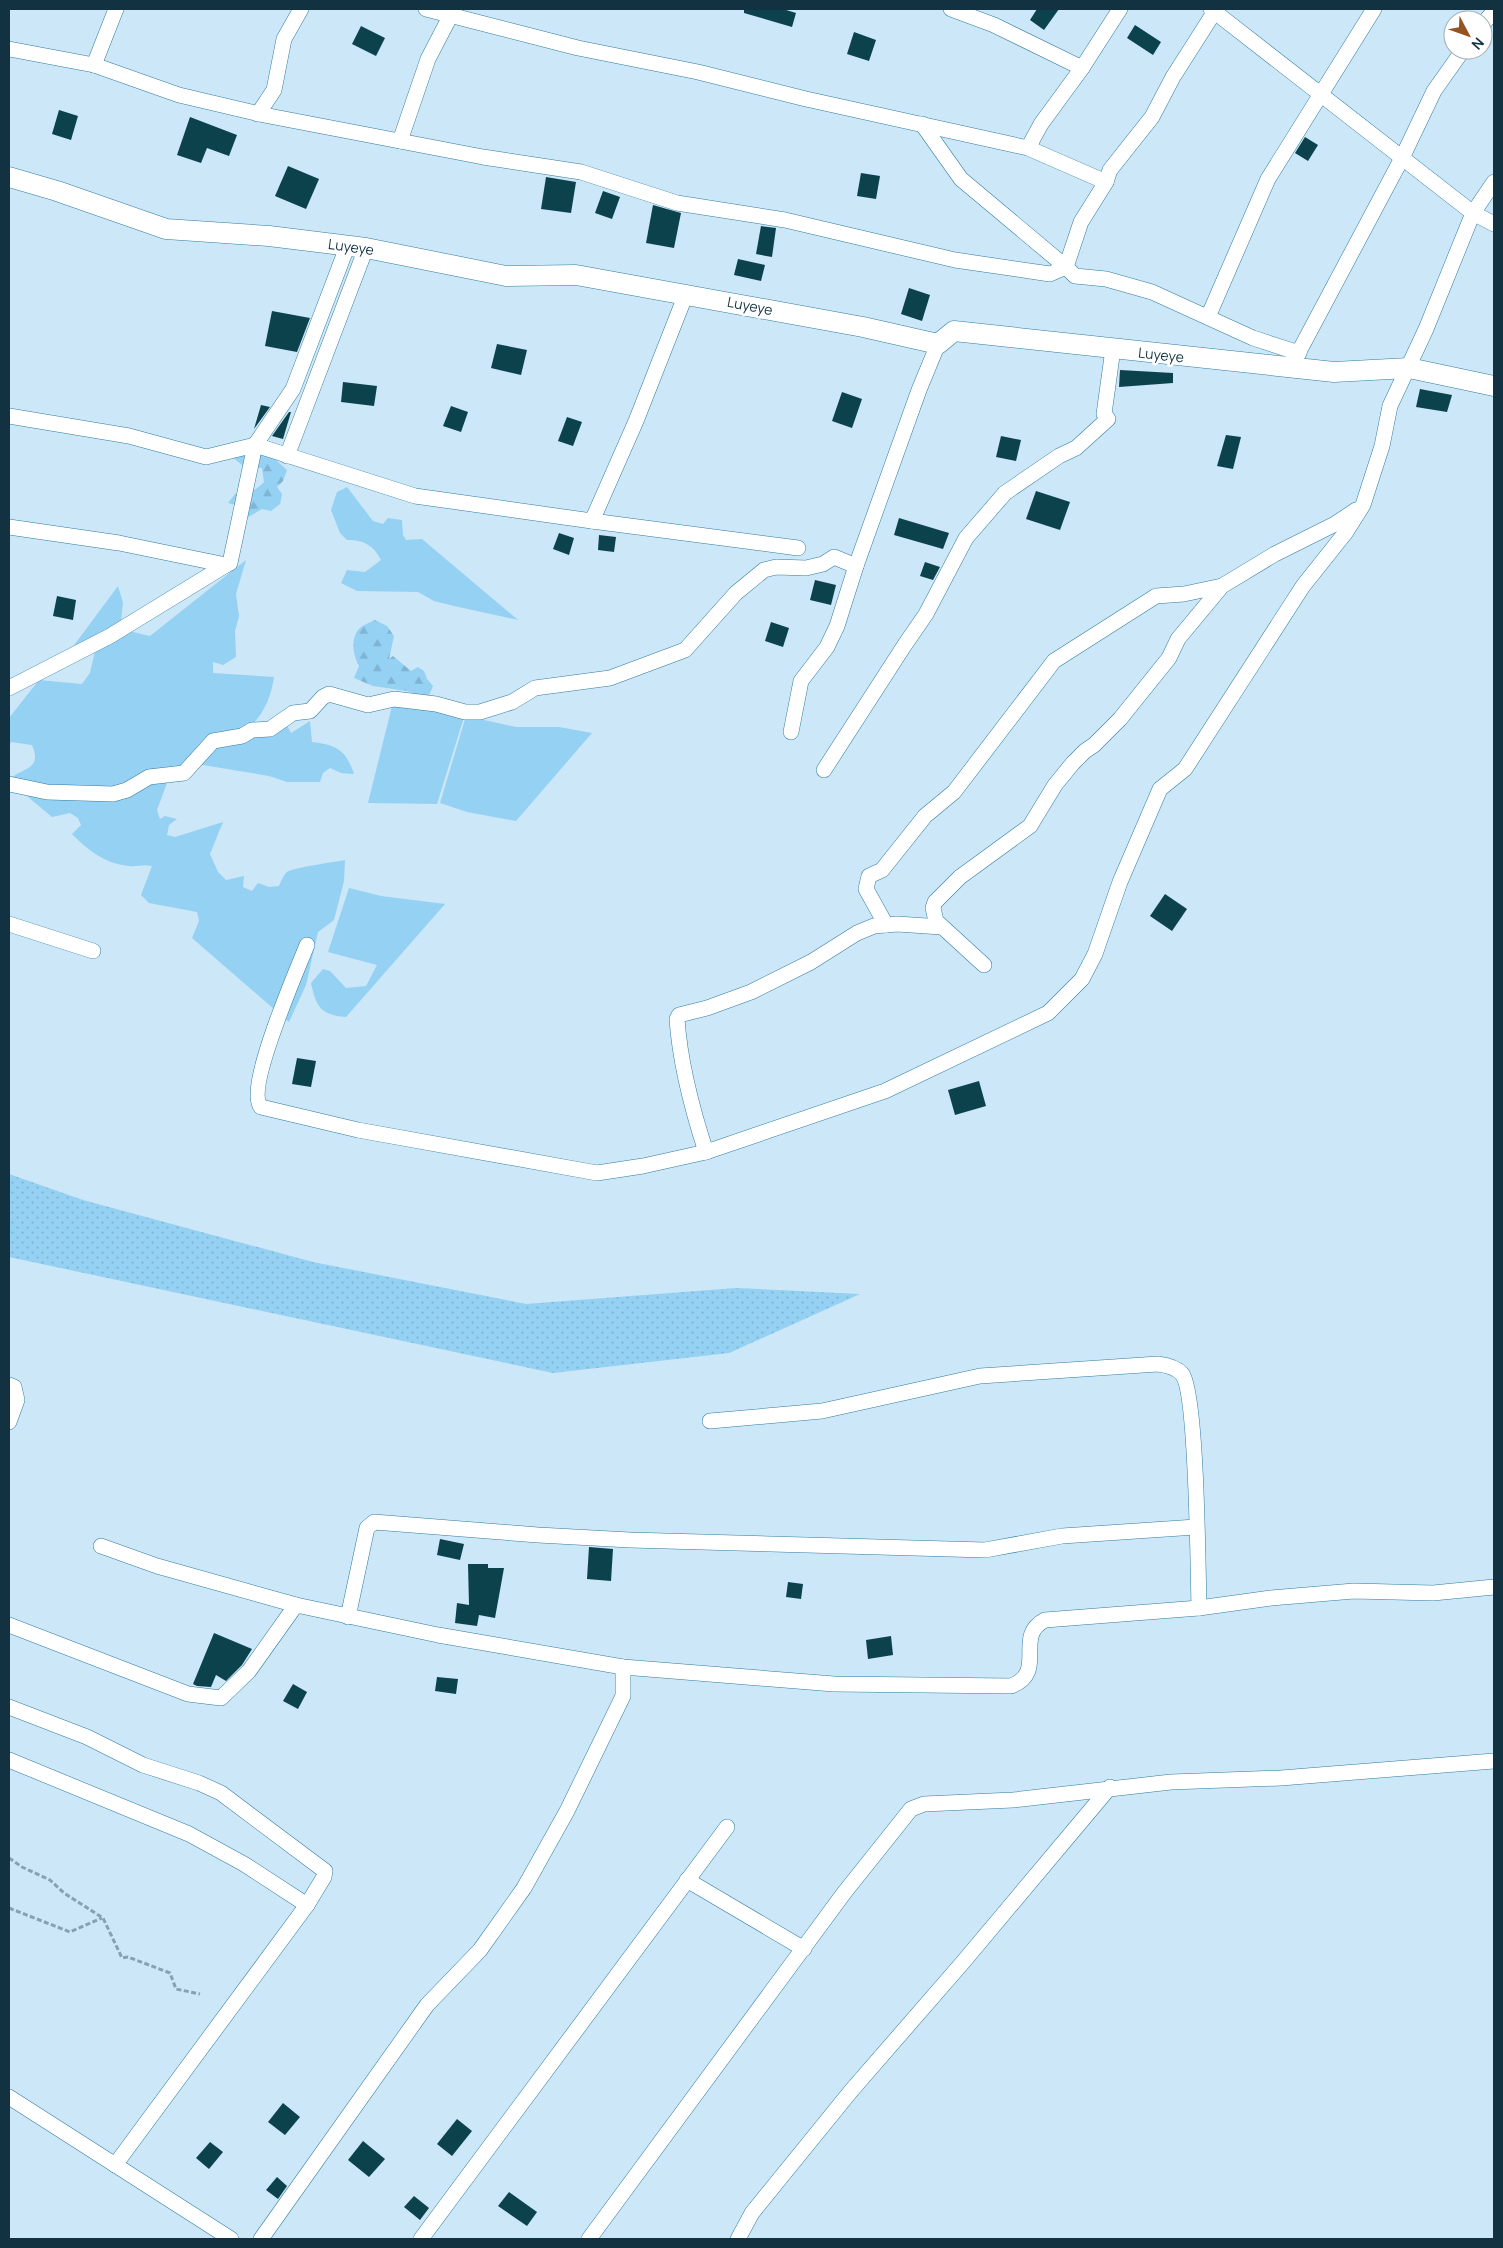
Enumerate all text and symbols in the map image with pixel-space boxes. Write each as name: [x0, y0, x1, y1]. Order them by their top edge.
north arrow: [1443, 10, 1493, 60]
text: N: [1468, 34, 1489, 54]
street label: Luyeye: [327, 234, 375, 259]
street label: Luyeye: [726, 292, 774, 319]
street label: Luyeye: [1137, 343, 1185, 366]

